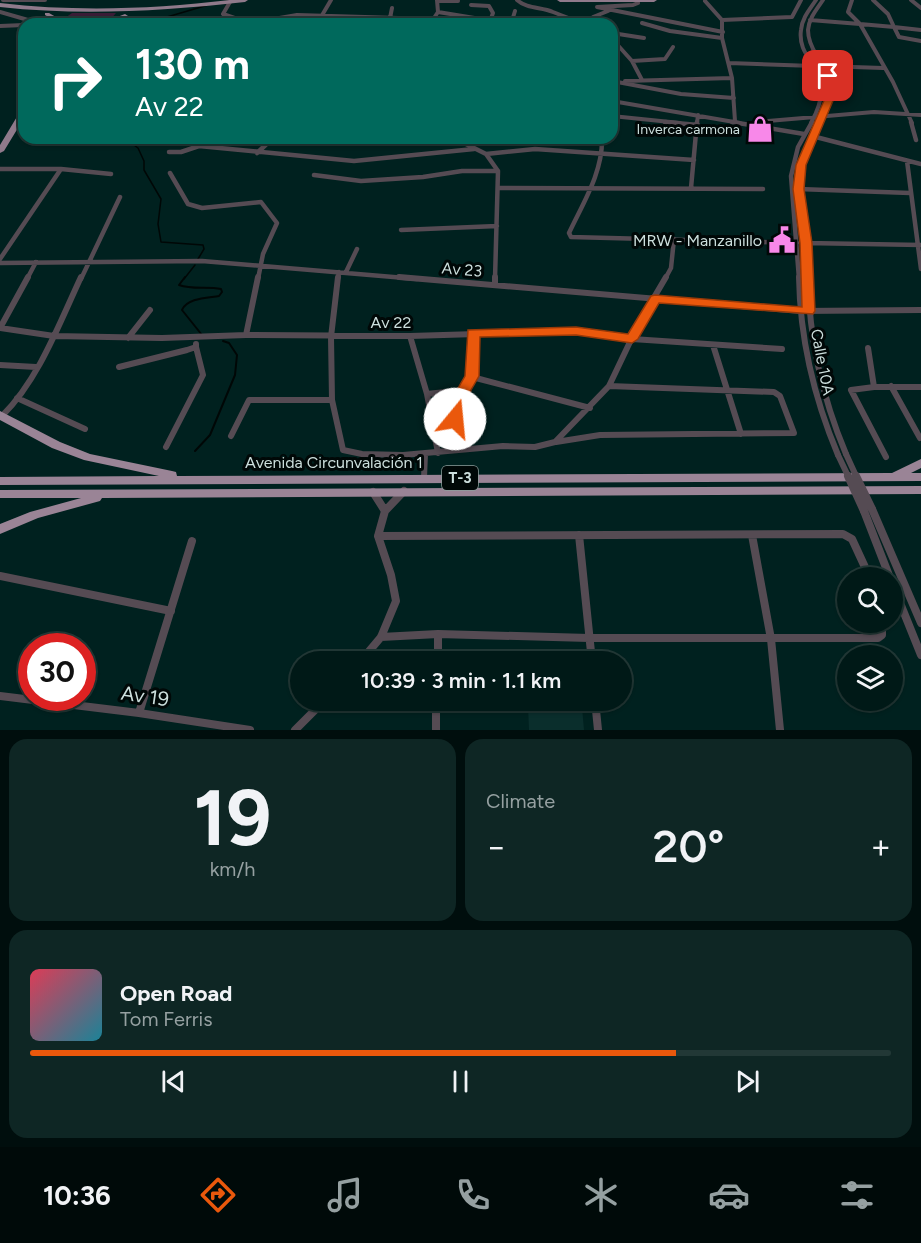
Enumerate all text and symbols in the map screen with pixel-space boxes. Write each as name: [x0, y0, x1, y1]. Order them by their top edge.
text: 130 m: [135, 39, 250, 90]
icon: right: [36, 42, 114, 120]
pin: [802, 50, 853, 101]
icon: arrive: [811, 59, 844, 92]
text: Av 22: [135, 90, 204, 123]
shop icon: Inverca carmona: [745, 114, 775, 144]
place label: Inverca carmona: [636, 121, 740, 138]
public building icon: MRW - Manzanillo: [767, 225, 797, 255]
place label: MRW - Manzanillo: [633, 231, 762, 250]
street label: Av 23: [441, 258, 483, 281]
street label: Av 22: [371, 313, 411, 332]
street label: Calle 10A: [807, 327, 838, 397]
position arrow: [423, 387, 487, 451]
street label: Avenida Circunvalación 1: [245, 453, 423, 472]
road number: T-3: [442, 466, 478, 490]
map controls: [837, 567, 903, 711]
button: search: [837, 567, 903, 633]
speed limit sign: 30: [18, 633, 96, 711]
button: layers: [837, 645, 903, 711]
text: 10:39 · 3 min · 1.1 km: [361, 667, 561, 694]
street label: Av 19: [119, 681, 171, 711]
text: 19: [193, 771, 272, 865]
text: Climate: [486, 789, 555, 813]
text: 20°: [653, 819, 724, 873]
text: −: [486, 827, 507, 866]
text: +: [870, 827, 891, 866]
text: km/h: [210, 857, 255, 881]
text: Open Road: [120, 980, 232, 1007]
text: Tom Ferris: [120, 1007, 213, 1031]
icon: previous: [157, 1065, 190, 1098]
icon: pause: [444, 1065, 477, 1098]
icon: next: [731, 1065, 764, 1098]
icon: directions: [197, 1174, 239, 1216]
icon: music: [324, 1174, 366, 1216]
icon: phone: [452, 1174, 494, 1216]
icon: climate: [580, 1174, 622, 1216]
icon: car: [708, 1174, 750, 1216]
icon: filters: [836, 1174, 878, 1216]
text: 10:36: [43, 1179, 111, 1212]

